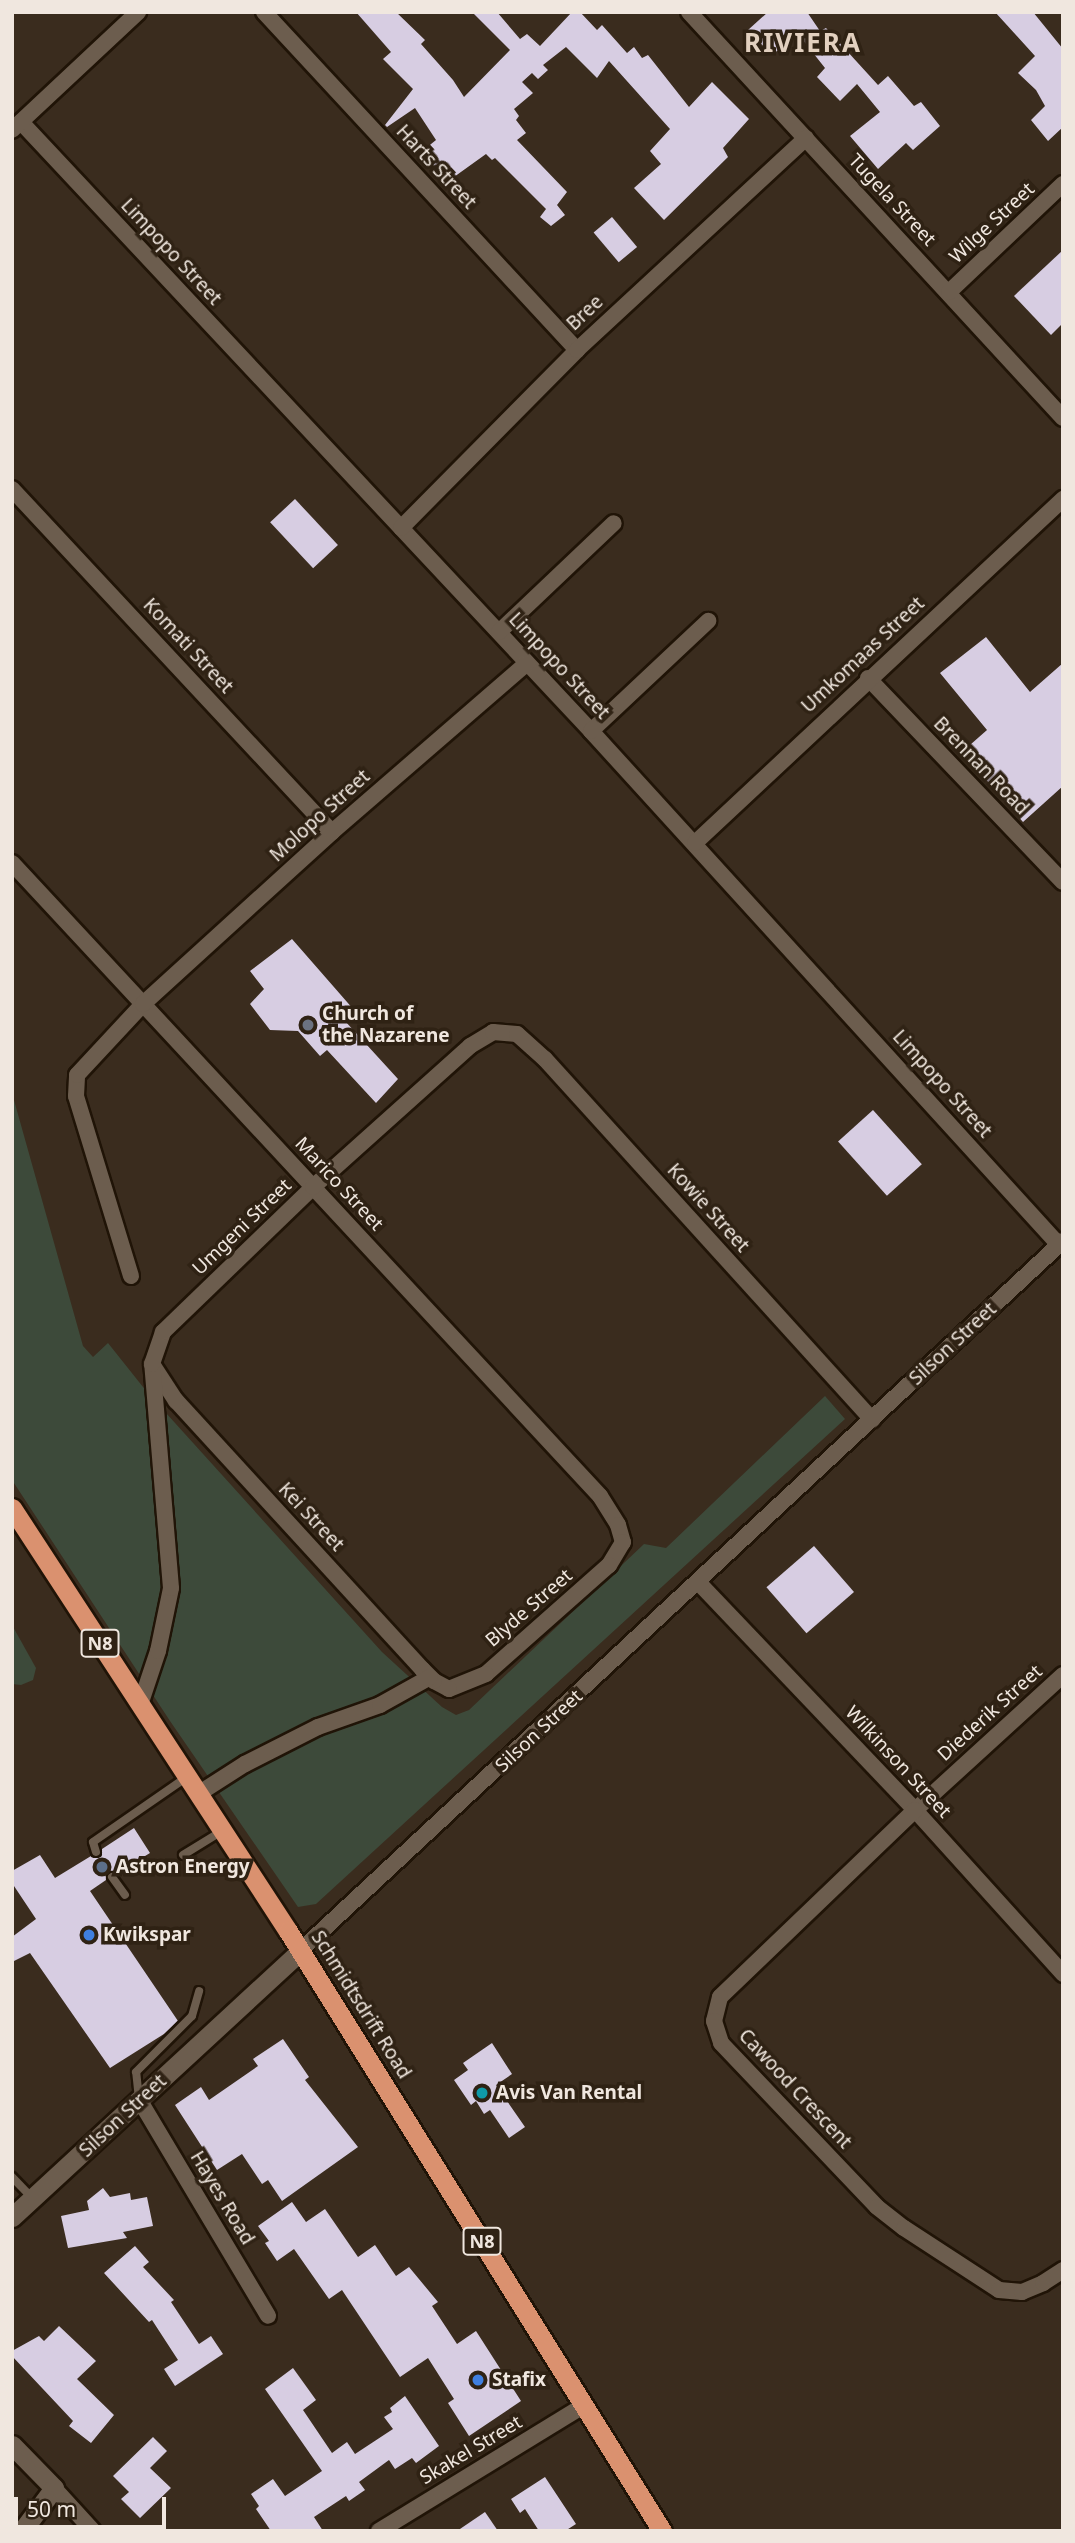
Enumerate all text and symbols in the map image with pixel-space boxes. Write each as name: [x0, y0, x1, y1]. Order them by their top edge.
district label: RIVIERA: [745, 27, 861, 59]
street label: Harts Street: [391, 120, 481, 214]
street label: Tugela Street: [844, 149, 940, 251]
street label: Wilge Street: [945, 178, 1039, 268]
street label: Limpopo Street: [116, 194, 226, 310]
street label: Bree: [562, 291, 608, 335]
street label: Umkomaas Street: [797, 592, 929, 718]
street label: Komati Street: [138, 594, 238, 698]
street label: Limpopo Street: [504, 608, 614, 724]
street label: Brennan Road: [929, 712, 1033, 820]
street label: Molopo Street: [265, 765, 375, 867]
place label: Church of the Nazarene: [322, 1003, 450, 1047]
marker: Church of the Nazarene: [300, 1017, 316, 1033]
street label: Limpopo Street: [888, 1025, 996, 1143]
street label: Marico Street: [290, 1133, 388, 1235]
street label: Kowie Street: [662, 1159, 754, 1257]
street label: Umgeni Street: [188, 1174, 296, 1280]
street label: Silson Street: [905, 1298, 1001, 1390]
street label: Kei Street: [274, 1478, 348, 1556]
street label: Blyde Street: [481, 1564, 577, 1652]
road number: N8: [79, 1628, 121, 1658]
street label: Diederik Street: [933, 1660, 1047, 1766]
street label: Silson Street: [491, 1685, 587, 1777]
street label: Wilkinson Street: [840, 1701, 956, 1823]
place label: Astron Energy: [116, 1856, 250, 1878]
marker: Astron Energy: [94, 1859, 110, 1875]
place label: Kwikspar: [103, 1924, 191, 1946]
marker: Kwikspar: [81, 1927, 97, 1943]
street label: Schmidtsdrift Road: [306, 1927, 416, 2083]
street label: Cawood Crescent: [734, 2025, 856, 2153]
street label: Silson Street: [75, 2070, 171, 2162]
place label: Avis Van Rental: [496, 2082, 642, 2104]
marker: Avis Van Rental: [474, 2085, 490, 2101]
street label: Hayes Road: [185, 2147, 259, 2249]
road number: N8: [461, 2227, 503, 2256]
place label: Stafix: [492, 2369, 546, 2391]
marker: Stafix: [470, 2372, 486, 2388]
street label: Skakel Street: [416, 2411, 526, 2489]
scale bar: [18, 2484, 170, 2528]
text: 50 m: [27, 2495, 76, 2523]

